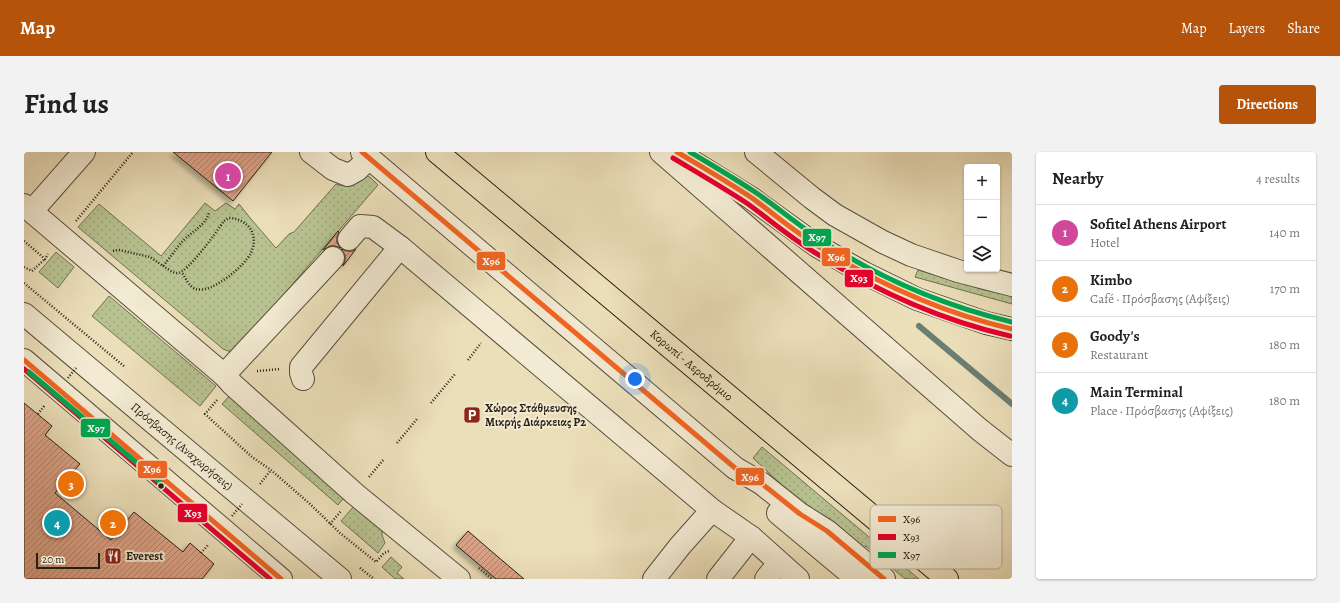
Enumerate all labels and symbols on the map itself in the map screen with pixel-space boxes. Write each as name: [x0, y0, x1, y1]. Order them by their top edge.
pin: 1: [215, 161, 241, 191]
line badge: X97: [802, 228, 832, 247]
text: X97: [808, 230, 826, 245]
line badge: Χ96: [821, 247, 851, 267]
text: Χ96: [827, 250, 845, 265]
line badge: Χ96: [476, 251, 506, 271]
text: Χ96: [482, 254, 500, 269]
line badge: X93: [844, 269, 874, 288]
text: X93: [850, 271, 868, 286]
street label: Κορωπί - Αεροδρόμιο: [647, 326, 736, 405]
your location: [625, 369, 645, 389]
street label: Πρόσβασης (Αναχωρήσεις): [127, 399, 236, 494]
place label: Χώρος Στάθμευσης Μικρής Διάρκειας P2: [485, 400, 586, 430]
parking icon: Χώρος Στάθμευσης Μικρής Διάρκειας P2: [462, 405, 482, 425]
line badge: X97: [80, 418, 111, 438]
text: X97: [87, 421, 105, 436]
line badge: Χ96: [137, 460, 168, 479]
text: Χ96: [143, 462, 161, 477]
line badge: Χ96: [735, 467, 765, 486]
pin: 3: [58, 469, 84, 499]
text: Χ96: [741, 470, 759, 485]
unlabelled marker: [156, 481, 166, 491]
line badge: X93: [177, 503, 208, 523]
legend: [870, 505, 1002, 569]
text: X93: [184, 506, 202, 521]
pin: 4: [44, 508, 70, 538]
pin: 2: [100, 508, 126, 538]
text: Χ96: [903, 512, 920, 527]
text: X93: [903, 530, 920, 545]
restaurant icon: Everest: [103, 546, 123, 566]
place label: Everest: [126, 548, 163, 564]
text: X97: [903, 548, 920, 563]
scale bar: [36, 551, 100, 570]

